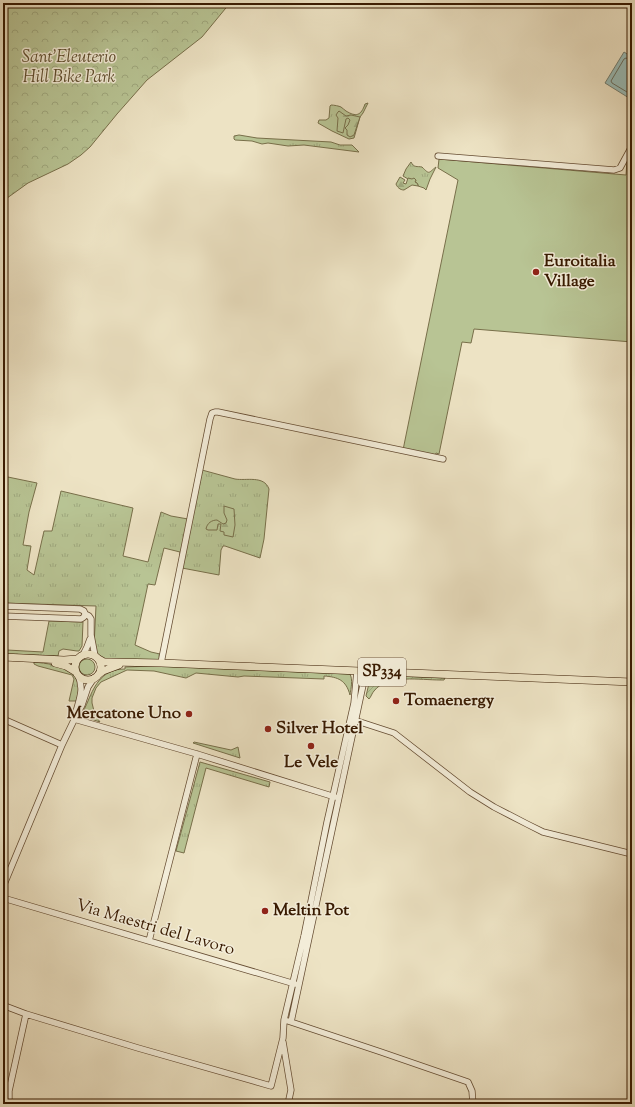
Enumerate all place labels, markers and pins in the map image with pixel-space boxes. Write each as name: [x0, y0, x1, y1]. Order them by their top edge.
place label: Euroitalia Village: [544, 250, 616, 294]
marker: Euroitalia Village: [531, 267, 541, 277]
place label: Tomaenergy: [404, 689, 495, 713]
marker: Tomaenergy: [391, 696, 401, 706]
place label: Mercatone Uno: [66, 702, 181, 726]
marker: Mercatone Uno: [184, 709, 194, 719]
place label: Silver Hotel: [276, 717, 363, 741]
marker: Silver Hotel: [263, 724, 273, 734]
marker: Le Vele: [306, 741, 316, 751]
place label: Le Vele: [284, 751, 338, 775]
place label: Meltin Pot: [273, 899, 349, 923]
marker: Meltin Pot: [260, 906, 270, 916]

